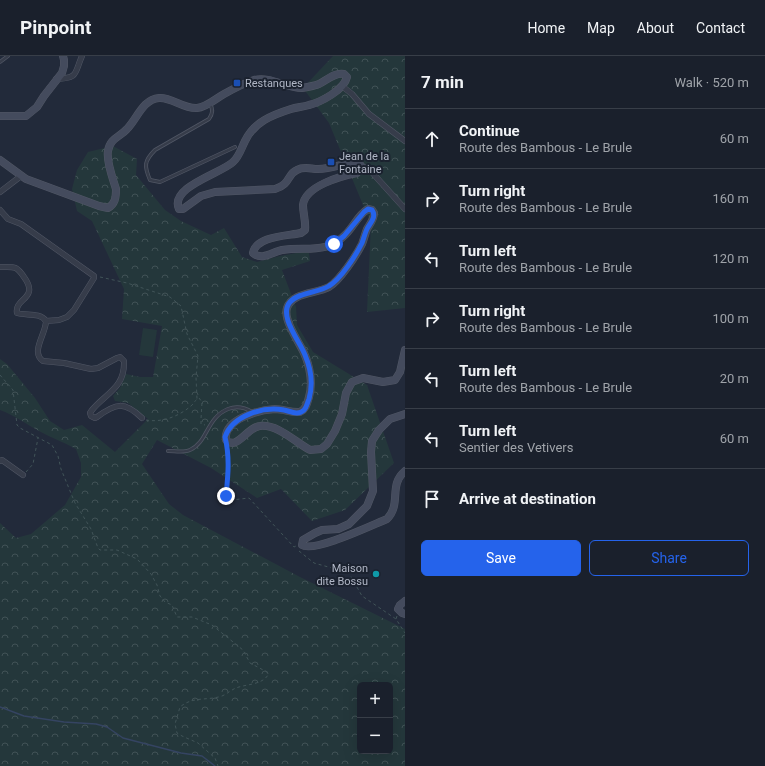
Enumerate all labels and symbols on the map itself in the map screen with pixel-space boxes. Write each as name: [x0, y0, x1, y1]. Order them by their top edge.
place label: Restanques: [245, 77, 303, 90]
marker: Restanques: [232, 78, 242, 88]
place label: Jean de la Fontaine: [339, 150, 389, 176]
marker: Jean de la Fontaine: [326, 157, 336, 167]
route start: [325, 235, 343, 253]
route end: [217, 487, 235, 505]
place label: Maison dite Bossu: [316, 562, 368, 588]
marker: Maison dite Bossu: [371, 569, 381, 579]

